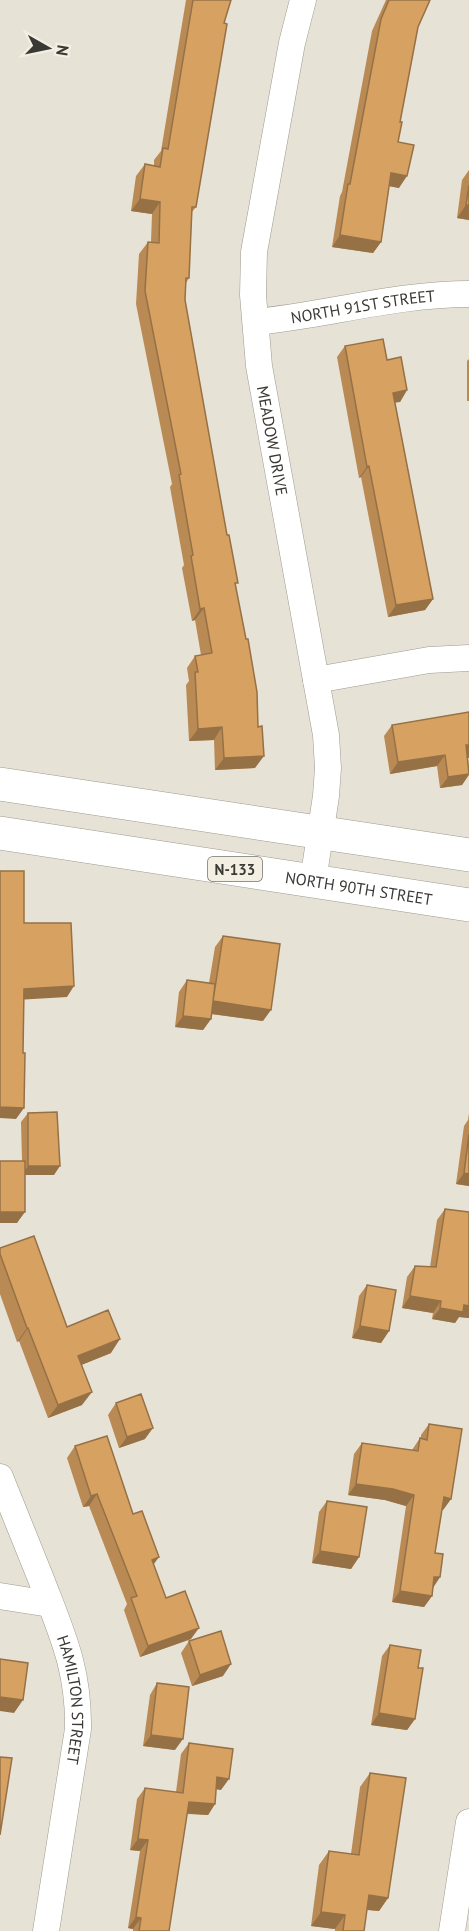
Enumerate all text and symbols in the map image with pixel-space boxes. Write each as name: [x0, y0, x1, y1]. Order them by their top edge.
north arrow: [18, 18, 78, 78]
text: N: [52, 44, 74, 57]
street label: NORTH 91ST STREET: [289, 285, 436, 327]
street label: MEADOW DRIVE: [253, 384, 292, 497]
road number: N-133: [208, 857, 262, 881]
street label: NORTH 90TH STREET: [284, 867, 434, 909]
street label: HAMILTON STREET: [53, 1633, 88, 1766]

